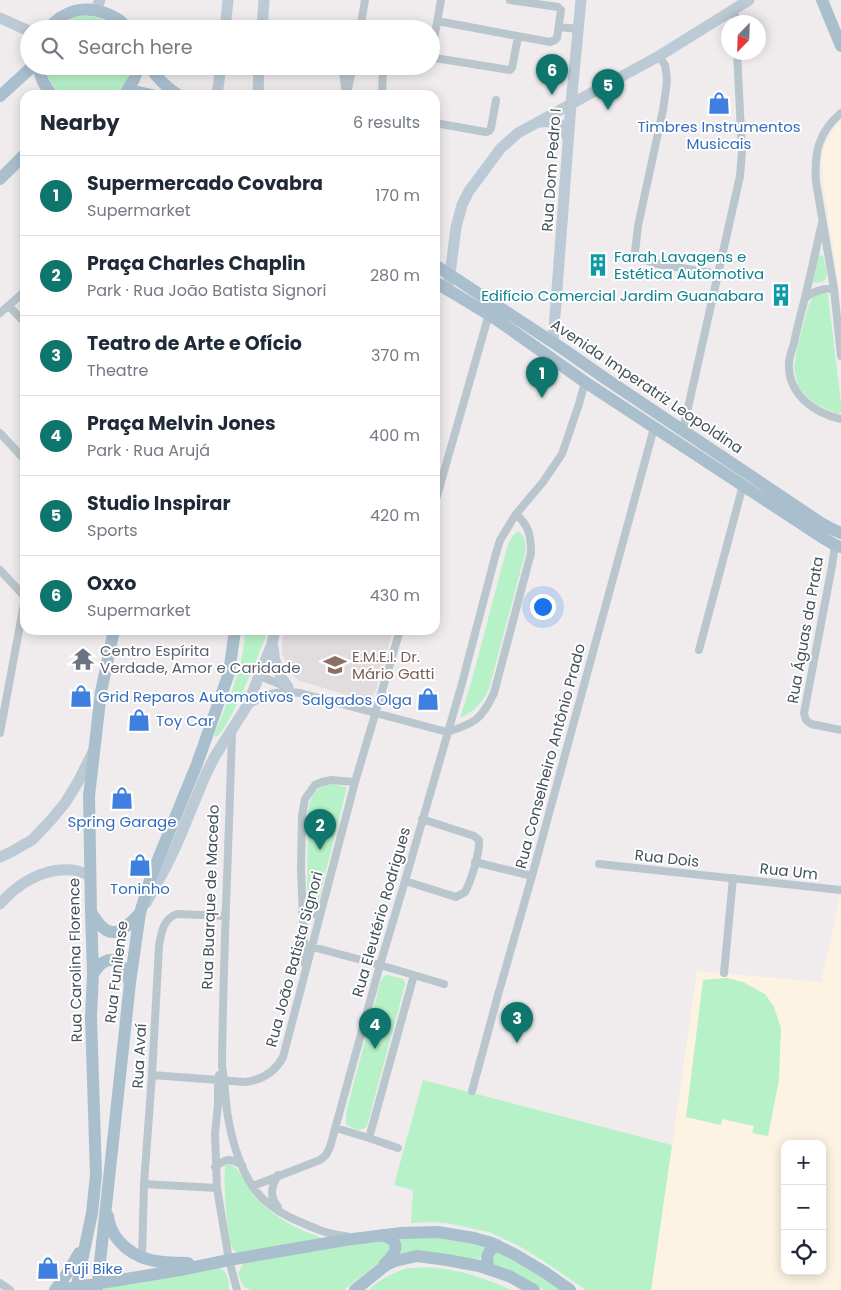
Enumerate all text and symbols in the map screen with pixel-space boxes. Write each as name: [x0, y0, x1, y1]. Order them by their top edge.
north arrow: [721, 15, 766, 60]
search box: [20, 20, 440, 75]
icon: search: [38, 34, 66, 62]
text: Search here: [78, 34, 192, 61]
pin: 6: [536, 54, 568, 95]
pin: 5: [592, 69, 624, 110]
shop icon: Timbres Instrumentos Musicais: [706, 90, 732, 116]
text: Nearby: [40, 108, 120, 137]
street label: Rua Dom Pedro I: [536, 108, 566, 232]
text: 6 results: [353, 111, 420, 134]
place label: Timbres Instrumentos Musicais: [637, 116, 801, 154]
text: Supermercado Covabra: [87, 170, 323, 197]
text: 1: [53, 184, 59, 207]
text: 170 m: [375, 184, 420, 207]
text: Supermarket: [87, 199, 191, 222]
place label: Farah Lavagens e Estética Automotiva: [614, 246, 764, 284]
text: Praça Charles Chaplin: [87, 250, 306, 277]
building icon: Farah Lavagens e Estética Automotiva: [585, 252, 611, 278]
text: 2: [51, 264, 61, 287]
text: 280 m: [370, 264, 420, 287]
text: Park · Rua João Batista Signori: [87, 279, 327, 302]
building icon: Edifício Comercial Jardim Guanabara: [768, 282, 794, 308]
place label: Edifício Comercial Jardim Guanabara: [481, 285, 764, 306]
street label: Avenida Imperatriz Leopoldina: [547, 314, 747, 458]
text: Teatro de Arte e Ofício: [87, 330, 302, 357]
text: 3: [51, 344, 61, 367]
text: 370 m: [371, 344, 420, 367]
pin: 1: [526, 357, 558, 398]
text: Theatre: [87, 359, 148, 382]
text: Praça Melvin Jones: [87, 410, 276, 437]
text: 4: [51, 424, 61, 447]
text: 400 m: [369, 424, 420, 447]
text: Park · Rua Arujá: [87, 439, 210, 462]
text: Studio Inspirar: [87, 490, 231, 517]
text: 5: [51, 504, 61, 527]
text: 420 m: [370, 504, 420, 527]
text: Sports: [87, 519, 138, 542]
street label: Rua Águas da Prata: [782, 555, 828, 705]
text: Oxxo: [87, 570, 136, 597]
text: 6: [51, 584, 61, 607]
text: 430 m: [370, 584, 420, 607]
your location: [530, 594, 556, 620]
text: Supermarket: [87, 599, 191, 622]
place label: Centro Espírita Verdade, Amor e Caridade: [100, 640, 301, 678]
street label: Rua Conselheiro Antônio Prado: [510, 641, 590, 871]
temple icon: Centro Espírita Verdade, Amor e Caridade: [70, 646, 96, 672]
place label: E.M.E.I. Dr. Mário Gatti: [352, 646, 434, 684]
school or university icon: E.M.E.I. Dr. Mário Gatti: [322, 652, 348, 678]
shop icon: Grid Reparos Automotivos: [68, 683, 94, 709]
place label: Grid Reparos Automotivos: [98, 686, 294, 707]
shop icon: Salgados Olga: [415, 686, 441, 712]
place label: Salgados Olga: [302, 689, 412, 710]
shop icon: Toy Car: [126, 707, 152, 733]
place label: Toy Car: [156, 710, 214, 731]
shop icon: Spring Garage: [109, 785, 135, 811]
street label: Rua Buarque de Macedo: [196, 804, 224, 990]
pin: 2: [304, 809, 336, 850]
place label: Spring Garage: [68, 811, 176, 832]
street label: Rua Eleutério Rodrigues: [347, 824, 415, 999]
street label: Rua Dois: [634, 844, 700, 872]
shop icon: Toninho: [127, 852, 153, 878]
street label: Rua Um: [759, 858, 819, 884]
street label: Rua João Batista Signori: [260, 869, 328, 1049]
street label: Rua Carolina Florence: [63, 878, 87, 1042]
place label: Toninho: [110, 878, 170, 899]
street label: Rua Funilense: [99, 920, 133, 1024]
pin: 3: [501, 1002, 533, 1043]
pin: 4: [359, 1008, 391, 1049]
street label: Rua Avaí: [127, 1023, 151, 1089]
map controls: [781, 1140, 826, 1275]
button: +: [781, 1140, 826, 1185]
button: −: [781, 1185, 826, 1230]
button: locate: [781, 1230, 826, 1275]
shop icon: Fuji Bike: [35, 1255, 61, 1281]
place label: Fuji Bike: [64, 1258, 123, 1279]

